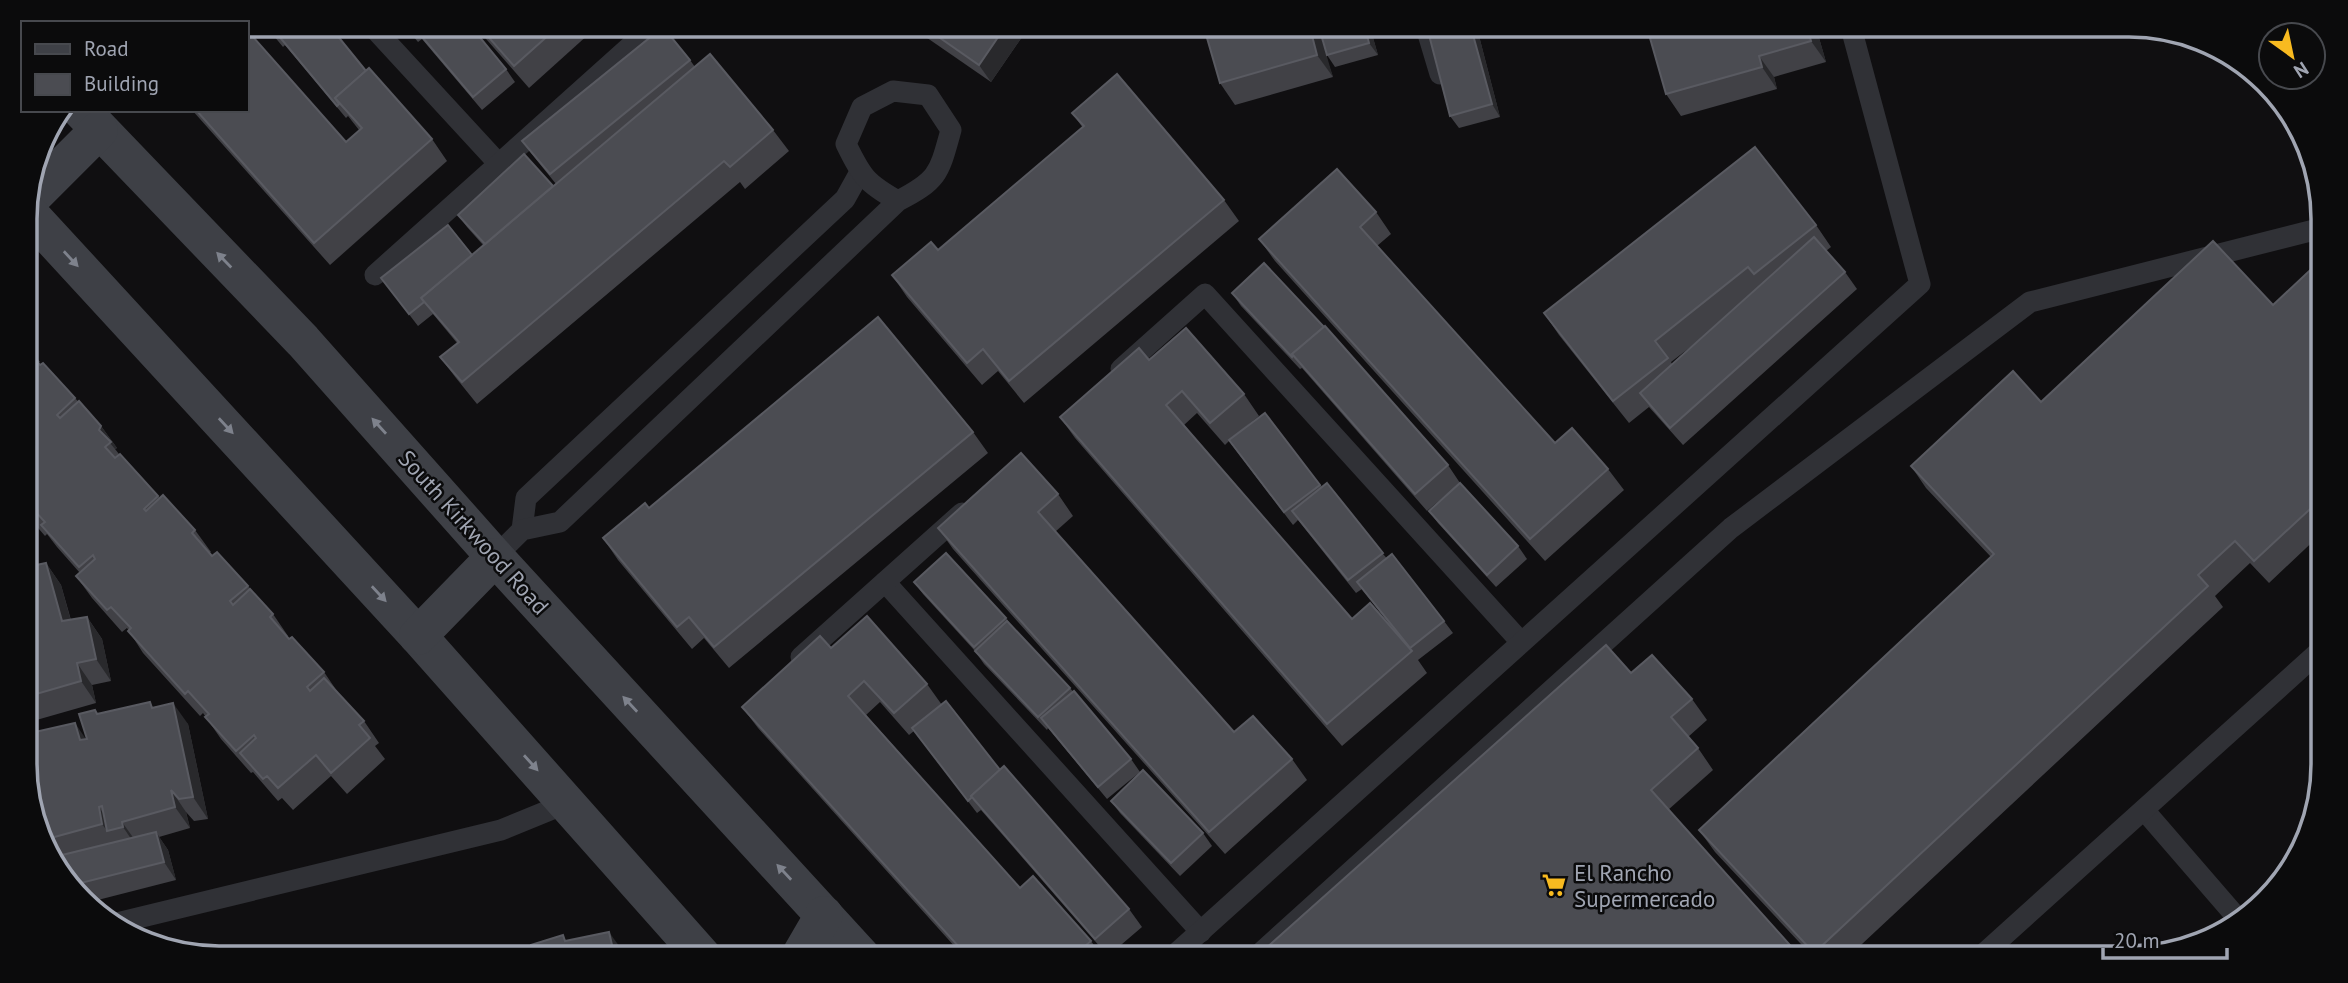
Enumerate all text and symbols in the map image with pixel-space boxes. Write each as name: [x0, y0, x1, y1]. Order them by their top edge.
legend: [21, 21, 248, 112]
north arrow: [2257, 21, 2327, 91]
text: Road: [84, 35, 128, 62]
text: N: [2289, 57, 2313, 84]
text: Building: [84, 70, 159, 97]
one-way arrow: [63, 250, 79, 267]
one-way arrow: [216, 251, 233, 268]
one-way arrow: [217, 417, 233, 434]
one-way arrow: [371, 417, 387, 435]
street label: South Kirkwood Road: [393, 444, 555, 620]
one-way arrow: [371, 585, 387, 602]
one-way arrow: [623, 696, 639, 713]
one-way arrow: [523, 755, 538, 772]
place label: El Rancho Supermercado: [1574, 858, 1715, 913]
one-way arrow: [776, 863, 792, 881]
supermarket icon: El Rancho Supermercado: [1540, 871, 1568, 899]
scale bar: [2103, 916, 2227, 960]
text: 20 m: [2114, 927, 2160, 954]

